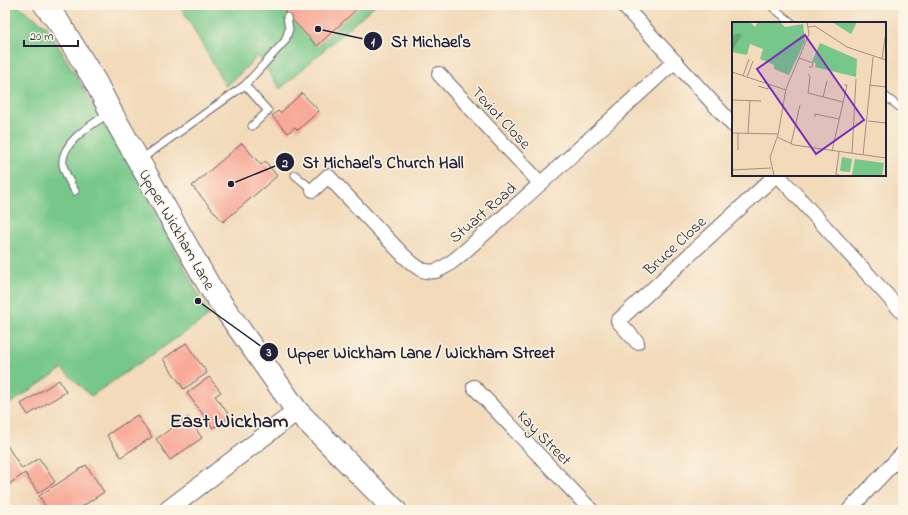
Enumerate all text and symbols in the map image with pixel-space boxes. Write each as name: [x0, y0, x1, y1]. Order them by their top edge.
scale bar: [24, 22, 78, 48]
inset map: [732, 22, 886, 176]
callout: St Michael's: [363, 27, 479, 56]
text: 20 m: [30, 28, 53, 46]
text: St Michael's: [391, 30, 471, 55]
text: 1: [371, 34, 375, 52]
street label: Teviot Close: [465, 82, 537, 156]
callout: St Michael's Church Hall: [275, 148, 472, 177]
text: St Michael's Church Hall: [302, 151, 464, 176]
text: 2: [281, 155, 288, 173]
street label: Upper Wickham Lane: [132, 165, 221, 296]
street label: Stuart Road: [444, 177, 522, 250]
street label: Bruce Close: [638, 210, 713, 283]
callout: Upper Wickham Lane / Wickham Street: [259, 337, 563, 366]
text: Upper Wickham Lane / Wickham Street: [287, 341, 555, 366]
text: 3: [266, 344, 272, 362]
street label: Kay Street: [511, 405, 577, 472]
district label: East Wickham: [170, 408, 289, 437]

